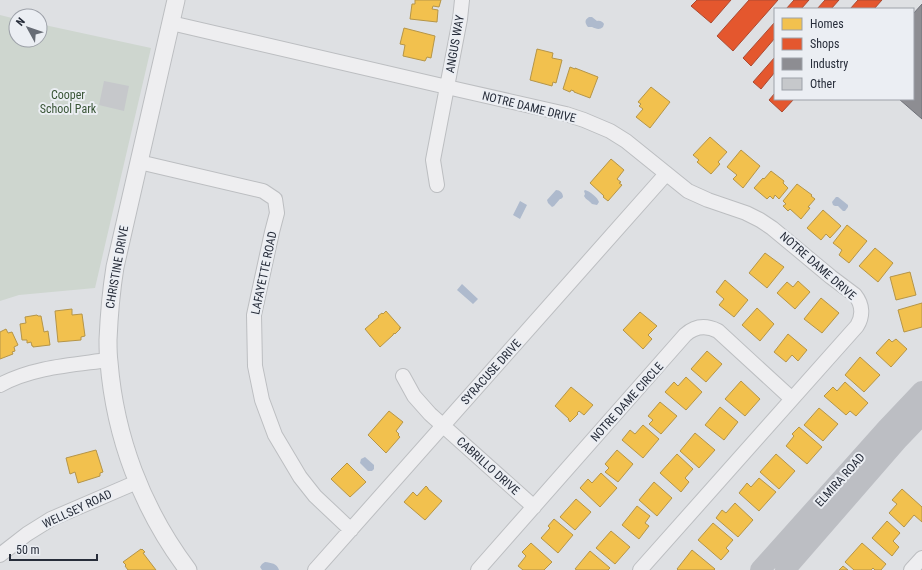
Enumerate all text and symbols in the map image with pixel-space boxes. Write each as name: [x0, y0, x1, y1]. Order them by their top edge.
north arrow: [8, 8, 48, 48]
legend: [774, 8, 914, 100]
street label: ANGUS WAY: [443, 13, 467, 74]
text: N: [14, 15, 28, 29]
text: Homes: [810, 17, 844, 31]
text: Shops: [810, 37, 839, 51]
text: Industry: [810, 57, 848, 71]
text: Other: [810, 77, 836, 91]
park label: Cooper School Park: [40, 88, 97, 116]
street label: NOTRE DAME DRIVE: [481, 89, 577, 125]
street label: CHRISTINE DRIVE: [103, 224, 131, 310]
street label: NOTRE DAME DRIVE: [777, 229, 859, 303]
street label: LAFAYETTE ROAD: [248, 230, 280, 316]
street label: SYRACUSE DRIVE: [458, 336, 524, 408]
street label: NOTRE DAME CIRCLE: [588, 359, 666, 445]
street label: CABRILLO DRIVE: [454, 434, 522, 498]
street label: ELMIRA ROAD: [812, 450, 868, 510]
street label: WELLSEY ROAD: [40, 487, 114, 531]
scale bar: [10, 536, 97, 562]
text: 50 m: [16, 543, 40, 557]

